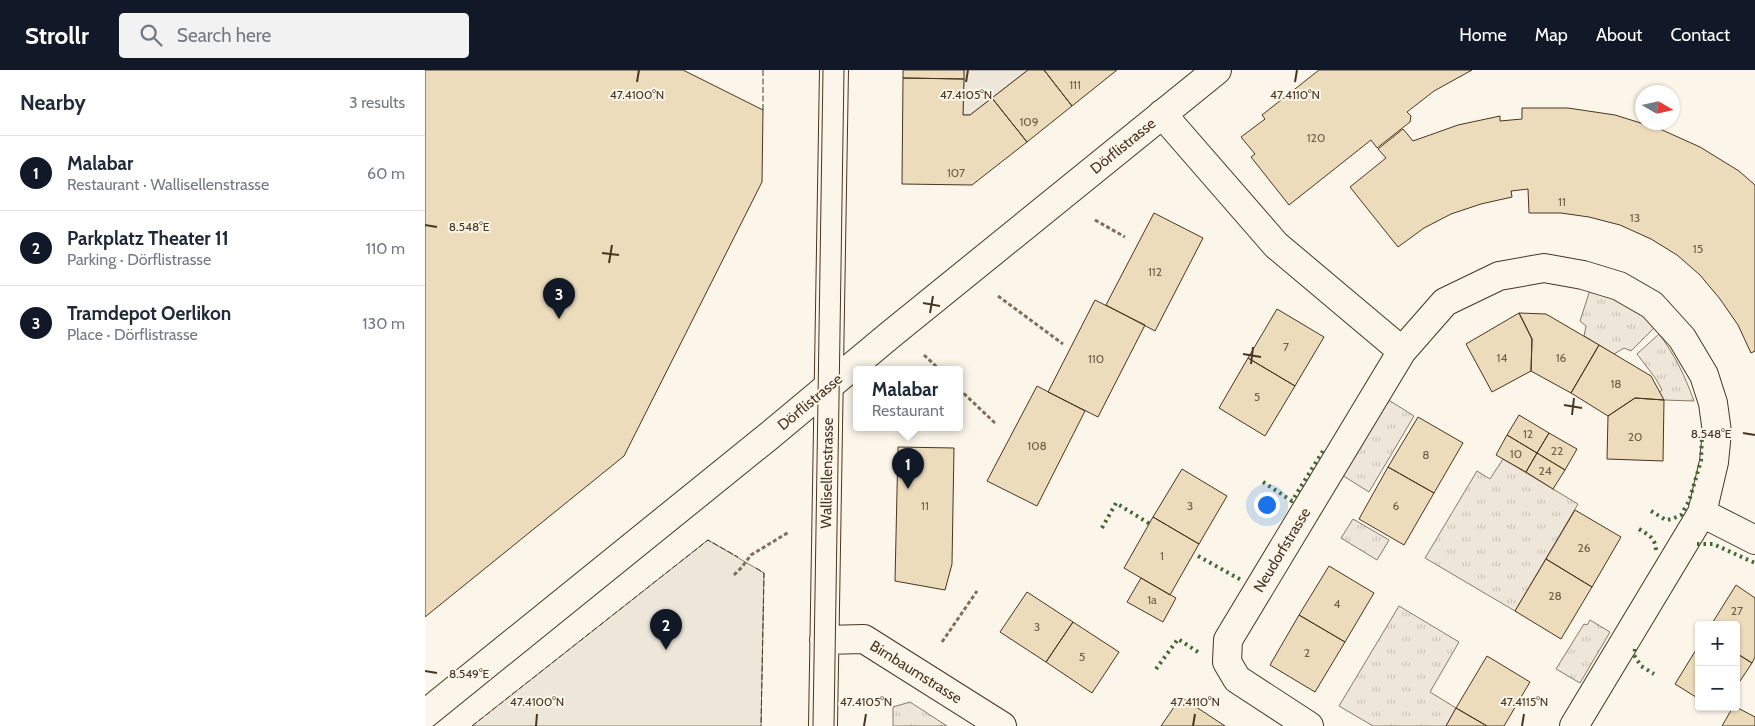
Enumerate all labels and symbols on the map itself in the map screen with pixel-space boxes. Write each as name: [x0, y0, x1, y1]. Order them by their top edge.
house number: 111: [1069, 77, 1081, 92]
north arrow: [1635, 85, 1680, 130]
text: 47.4100°N: [610, 87, 664, 102]
text: 47.4105°N: [940, 87, 992, 102]
text: 47.4110°N: [1270, 87, 1320, 102]
house number: 109: [1019, 114, 1039, 129]
street label: Dörflistrasse: [1087, 114, 1159, 178]
house number: 120: [1307, 130, 1325, 145]
house number: 107: [947, 165, 965, 180]
house number: 11: [1558, 194, 1566, 209]
house number: 13: [1630, 210, 1640, 225]
text: 8.548°E: [449, 219, 490, 234]
house number: 15: [1693, 241, 1703, 256]
house number: 112: [1148, 264, 1162, 279]
pin: 3: [543, 278, 575, 319]
house number: 7: [1283, 339, 1289, 354]
house number: 14: [1497, 350, 1507, 365]
house number: 16: [1556, 350, 1567, 365]
house number: 110: [1088, 351, 1104, 366]
street label: Dörflistrasse: [774, 370, 846, 434]
house number: 18: [1610, 376, 1622, 391]
house number: 5: [1254, 389, 1260, 404]
street label: Wallisellenstrasse: [817, 417, 837, 529]
house number: 12: [1523, 426, 1533, 441]
text: 8.548°E: [1691, 426, 1732, 441]
house number: 20: [1628, 429, 1642, 444]
house number: 108: [1027, 438, 1047, 453]
house number: 22: [1551, 443, 1563, 458]
house number: 10: [1510, 446, 1522, 461]
house number: 8: [1422, 447, 1430, 462]
pin: 1: [892, 448, 924, 489]
house number: 24: [1538, 463, 1552, 478]
your location: [1254, 492, 1280, 518]
house number: 11: [921, 498, 929, 513]
house number: 3: [1187, 498, 1193, 513]
house number: 6: [1393, 498, 1400, 513]
street label: Neudorfstrasse: [1250, 504, 1314, 596]
house number: 26: [1577, 540, 1591, 555]
house number: 1: [1160, 548, 1164, 563]
house number: 28: [1548, 588, 1562, 603]
house number: 1a: [1147, 592, 1157, 607]
house number: 4: [1334, 596, 1341, 611]
house number: 27: [1731, 603, 1743, 618]
pin: 2: [650, 609, 682, 650]
house number: 3: [1034, 619, 1040, 634]
street label: Birnbaumstrasse: [867, 637, 966, 708]
house number: 2: [1304, 645, 1310, 660]
house number: 5: [1079, 649, 1085, 664]
text: 8.549°E: [449, 666, 489, 681]
text: 47.4100°N: [510, 694, 564, 709]
text: 47.4105°N: [840, 694, 892, 709]
text: 47.4110°N: [1170, 694, 1220, 709]
text: 47.4115°N: [1500, 694, 1548, 709]

